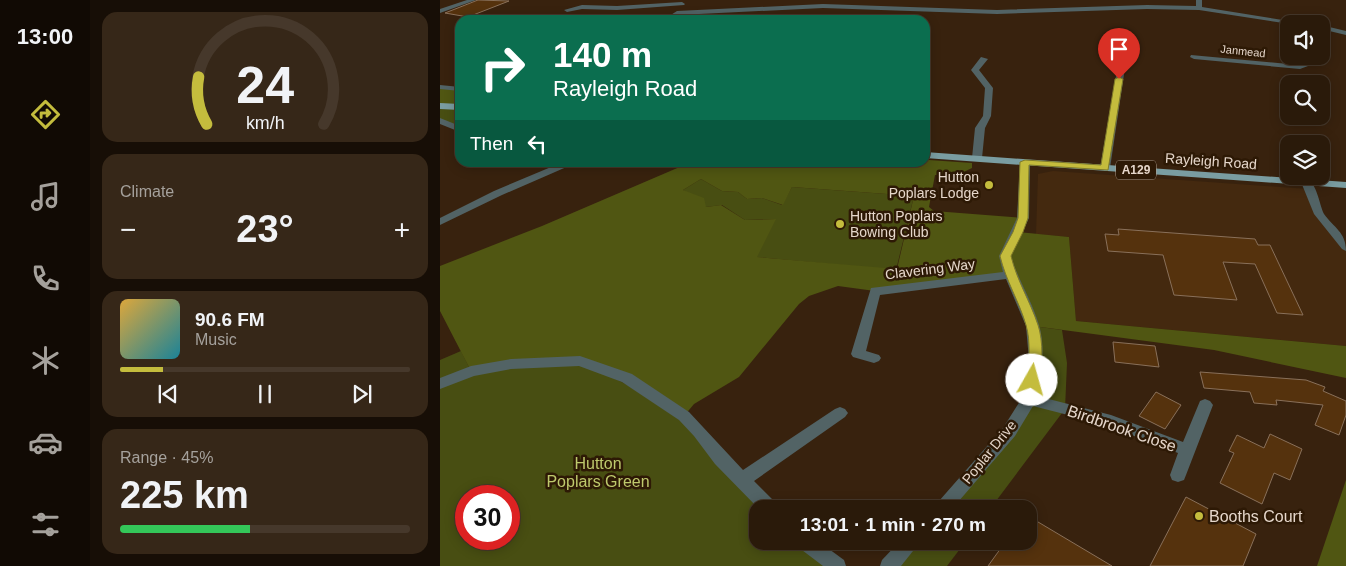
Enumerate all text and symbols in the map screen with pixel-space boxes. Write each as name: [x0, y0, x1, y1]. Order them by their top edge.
map controls: [1280, 15, 1330, 185]
button: sound: [1280, 15, 1330, 65]
text: 13:00: [17, 24, 73, 49]
pin: [1098, 28, 1140, 79]
icon: right: [470, 35, 535, 100]
text: 140 m: [553, 35, 652, 74]
icon: arrive: [1105, 35, 1133, 63]
street label: Janmead: [1220, 43, 1266, 59]
text: 24: [236, 56, 294, 114]
button: search: [1280, 75, 1330, 125]
text: Rayleigh Road: [553, 76, 697, 101]
icon: directions: [28, 97, 63, 132]
text: km/h: [246, 113, 284, 133]
icon: left: [523, 130, 551, 158]
text: Then: [470, 133, 513, 154]
button: layers: [1280, 135, 1330, 185]
street label: Rayleigh Road: [1165, 150, 1257, 172]
road number: A129: [1116, 160, 1156, 180]
place label: Hutton Poplars Lodge: [889, 169, 979, 201]
icon: music: [28, 179, 63, 214]
marker: Hutton Poplars Lodge: [983, 179, 995, 191]
text: Climate: [120, 183, 174, 200]
text: 23°: [236, 208, 294, 250]
place label: Hutton Poplars Bowing Club: [850, 208, 943, 240]
text: −: [120, 214, 136, 245]
text: +: [394, 214, 410, 245]
marker: Hutton Poplars Bowing Club: [834, 218, 846, 230]
street label: Clavering Way: [884, 256, 976, 282]
icon: phone: [28, 261, 63, 296]
text: 90.6 FM: [195, 309, 265, 330]
text: Music: [195, 331, 237, 348]
icon: climate: [28, 343, 63, 378]
position arrow: [1005, 353, 1057, 405]
icon: previous: [154, 380, 182, 408]
icon: pause: [251, 380, 279, 408]
icon: next: [348, 380, 376, 408]
street label: Birdbrook Close: [1065, 402, 1179, 455]
street label: Poplar Drive: [959, 417, 1020, 487]
icon: car: [28, 425, 63, 460]
text: Range · 45%: [120, 449, 213, 466]
park label: Hutton Poplars Green: [546, 455, 650, 490]
text: 225 km: [120, 474, 249, 516]
speed limit sign: 30: [455, 485, 520, 550]
icon: filters: [28, 507, 63, 542]
place label: Booths Court: [1209, 508, 1303, 525]
marker: Booths Court: [1193, 510, 1205, 522]
text: 13:01 · 1 min · 270 m: [800, 514, 986, 535]

